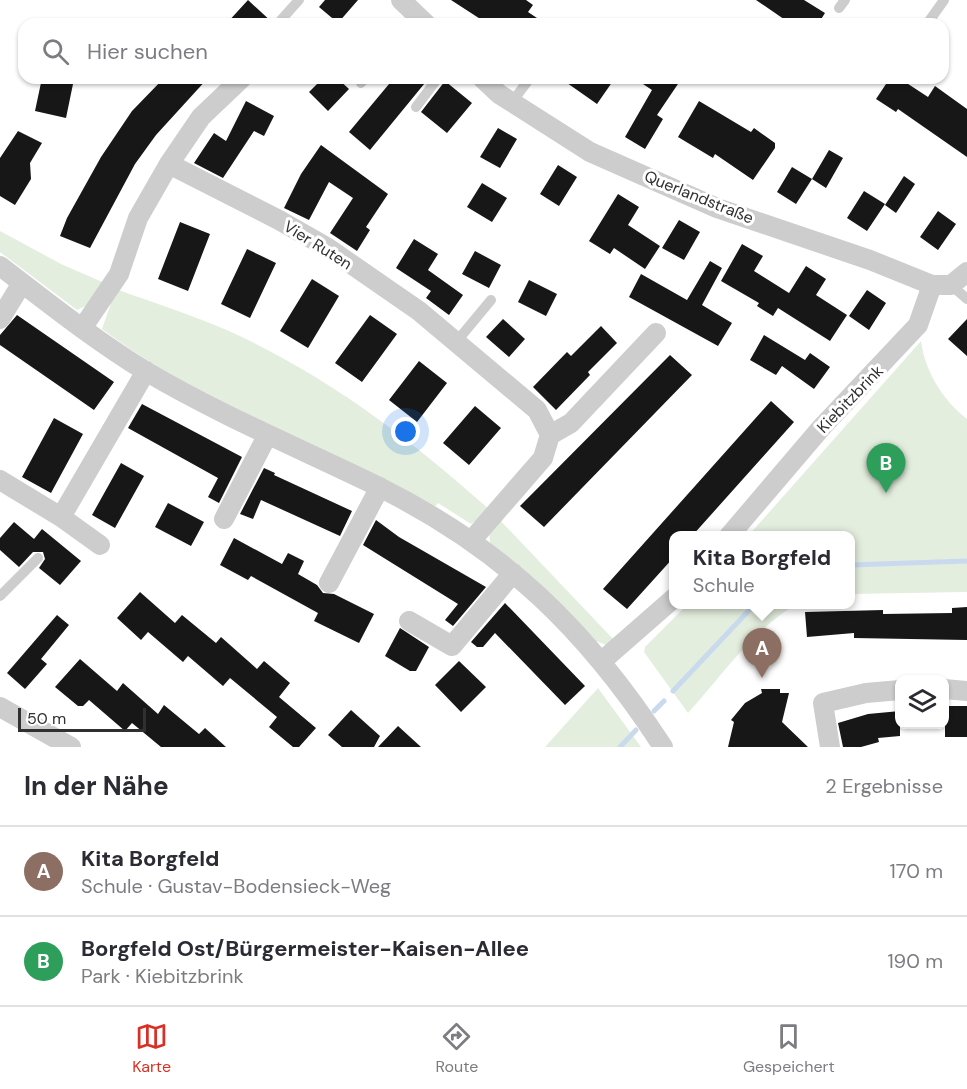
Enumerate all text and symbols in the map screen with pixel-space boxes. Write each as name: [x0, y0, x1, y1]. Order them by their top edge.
search box: [18, 18, 949, 84]
icon: search: [39, 35, 72, 68]
text: Hier suchen: [87, 37, 208, 66]
street label: Querlandstraße: [641, 166, 757, 228]
street label: Vier Ruten: [280, 216, 356, 274]
street label: Kiebitzbrink: [812, 360, 888, 438]
your location: [391, 417, 420, 446]
pin: B: [866, 444, 906, 493]
popup: [669, 531, 855, 609]
text: Kita Borgfeld: [693, 543, 831, 572]
text: Schule: [693, 572, 755, 598]
pin: A: [742, 628, 782, 678]
map controls: [895, 675, 949, 729]
button: layers: [895, 675, 949, 729]
scale bar: [18, 705, 146, 732]
text: 50 m: [27, 708, 66, 729]
text: In der Nähe: [24, 769, 169, 803]
text: 2 Ergebnisse: [825, 773, 943, 799]
text: Kita Borgfeld: [81, 844, 220, 873]
text: A: [36, 858, 51, 884]
text: 170 m: [890, 858, 943, 884]
text: Schule · Gustav-Bodensieck-Weg: [81, 873, 391, 899]
text: Borgfeld Ost/Bürgermeister-Kaisen-Allee: [81, 934, 529, 963]
text: B: [37, 948, 50, 974]
text: 190 m: [887, 948, 943, 974]
text: Park · Kiebitzbrink: [81, 963, 244, 989]
tab: Karte: [132, 1020, 171, 1077]
tab: Route: [436, 1020, 478, 1077]
tab: Gespeichert: [743, 1020, 835, 1077]

